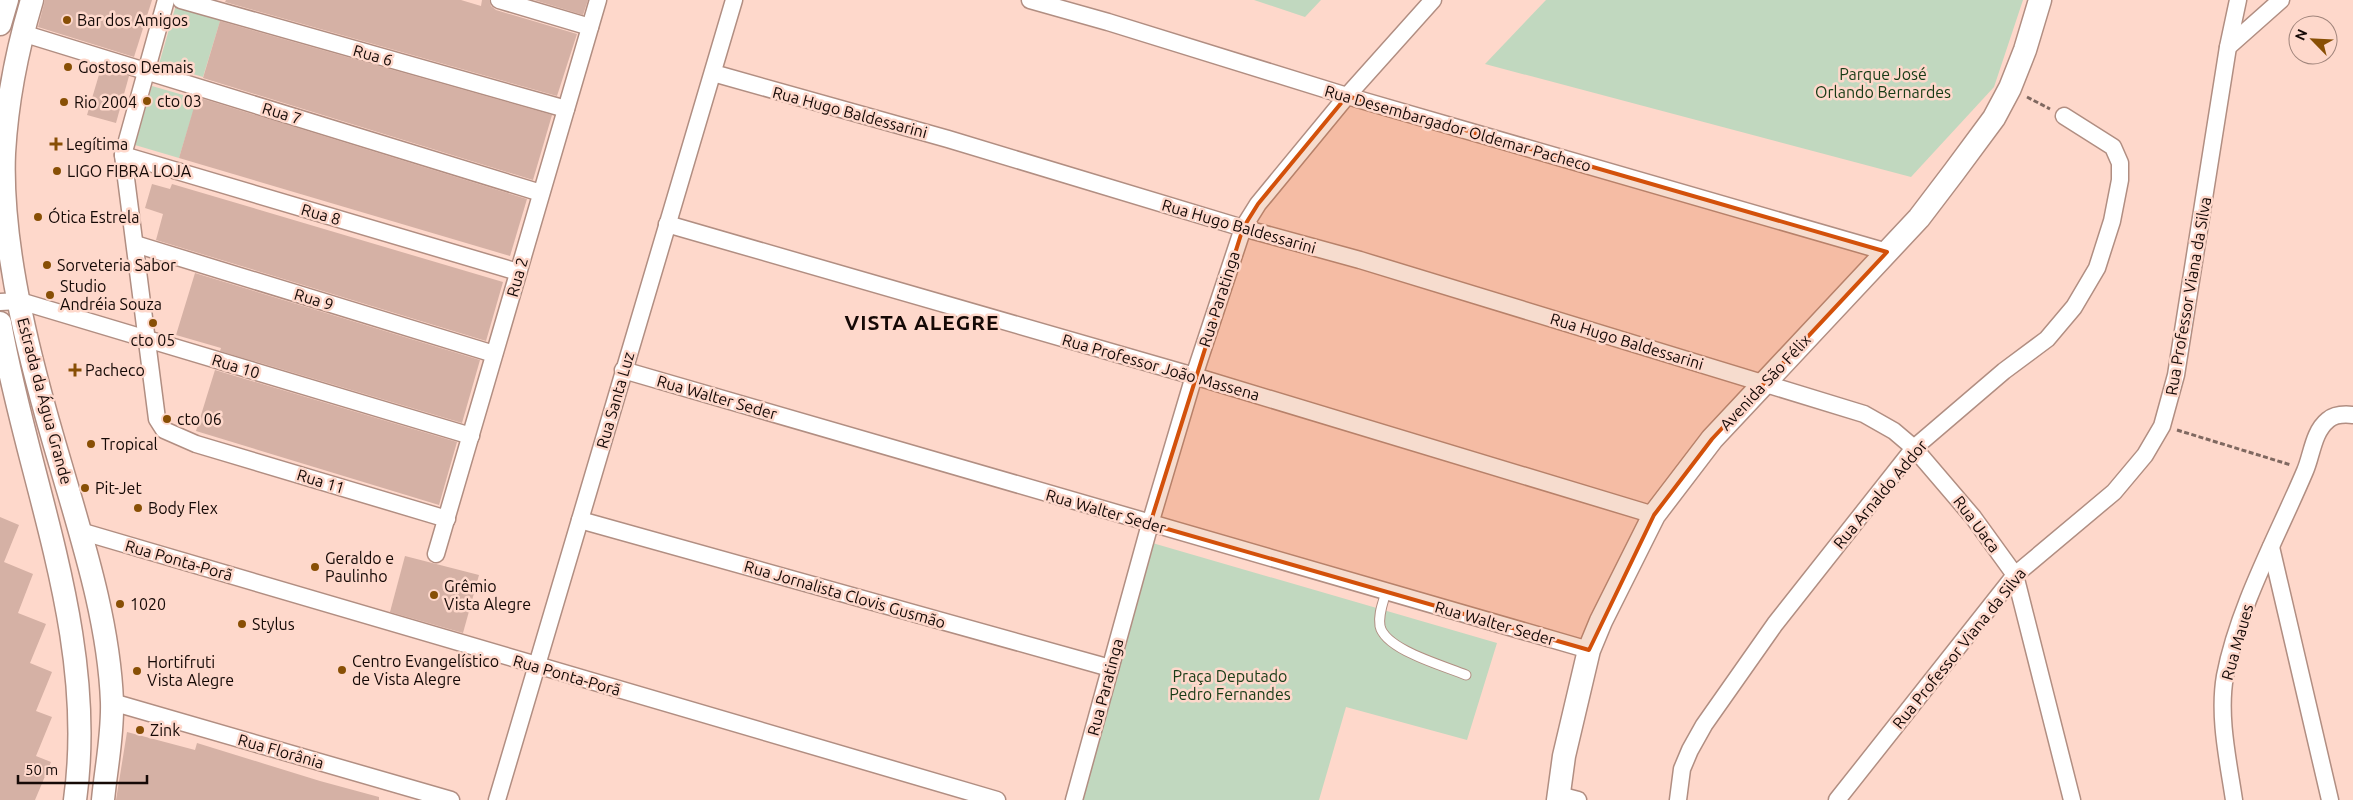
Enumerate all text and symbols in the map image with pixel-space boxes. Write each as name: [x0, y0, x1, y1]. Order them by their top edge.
place label: Bar dos Amigos: [77, 11, 188, 29]
marker: Bar dos Amigos: [61, 14, 73, 26]
north arrow: [2288, 15, 2338, 65]
text: N: [2292, 27, 2311, 43]
street label: Rua 6: [351, 41, 395, 69]
place label: Gostoso Demais: [78, 58, 194, 76]
marker: Gostoso Demais: [62, 61, 74, 73]
park label: Parque José Orlando Bernardes: [1815, 65, 1951, 101]
street label: Rua Desembargador Oldemar Pacheco: [1323, 81, 1593, 175]
street label: Rua Hugo Baldessarini: [771, 83, 929, 141]
place label: cto 03: [157, 92, 202, 110]
place label: Rio 2004: [74, 93, 137, 111]
marker: cto 03: [141, 95, 153, 107]
marker: Rio 2004: [58, 96, 70, 108]
street label: Rua 7: [260, 99, 304, 127]
place label: Legítima: [66, 135, 128, 153]
marker: Legítima: [50, 138, 62, 150]
place label: LIGO FIBRA LOJA: [67, 162, 192, 180]
marker: LIGO FIBRA LOJA: [51, 165, 63, 177]
street label: Rua Hugo Baldessarini: [1160, 195, 1318, 257]
street label: Rua Professor Viana da Silva: [2162, 195, 2214, 397]
street label: Rua 8: [299, 200, 343, 228]
place label: Ótica Estrela: [48, 207, 139, 226]
marker: Ótica Estrela: [32, 211, 44, 223]
street label: Rua Paratinga: [1195, 249, 1243, 349]
street label: Rua 2: [503, 255, 531, 299]
place label: Sorveteria Sabor: [57, 256, 176, 274]
marker: Sorveteria Sabor: [41, 259, 53, 271]
place label: Studio Andréia Souza: [60, 277, 162, 313]
street label: Rua 9: [292, 285, 336, 313]
marker: Studio Andréia Souza: [44, 289, 56, 301]
street label: Rua Hugo Baldessarini: [1548, 309, 1706, 373]
district label: VISTA ALEGRE: [845, 310, 999, 334]
street label: Estrada da Água Grande: [14, 315, 78, 486]
marker: cto 05: [147, 317, 159, 329]
street label: Rua Professor João Massena: [1060, 330, 1262, 404]
street label: Avenida São Félix: [1716, 330, 1814, 434]
place label: cto 05: [131, 331, 175, 349]
street label: Rua 10: [210, 350, 262, 382]
street label: Rua Santa Luz: [593, 350, 637, 450]
place label: Pacheco: [85, 361, 145, 379]
marker: Pacheco: [69, 364, 81, 376]
street label: Rua Walter Seder: [655, 371, 779, 423]
place label: cto 06: [177, 410, 222, 428]
marker: cto 06: [161, 413, 173, 425]
place label: Tropical: [101, 435, 158, 453]
street label: Rua Arnaldo Addor: [1829, 436, 1931, 552]
marker: Tropical: [85, 438, 97, 450]
street label: Rua 11: [295, 465, 347, 497]
place label: Pit-Jet: [95, 479, 142, 497]
marker: Pit-Jet: [79, 482, 91, 494]
street label: Rua Walter Seder: [1044, 485, 1168, 537]
street label: Rua Uaca: [1950, 492, 2004, 556]
place label: Body Flex: [148, 499, 218, 517]
marker: Body Flex: [132, 502, 144, 514]
street label: Rua Ponta-Porã: [123, 536, 235, 584]
place label: Geraldo e Paulinho: [325, 549, 394, 585]
street label: Rua Jornalista Clovis Gusmão: [742, 557, 948, 631]
marker: Geraldo e Paulinho: [309, 561, 321, 573]
street label: Rua Professor Viana da Silva: [1889, 564, 2029, 732]
place label: Grêmio Vista Alegre: [444, 577, 531, 613]
marker: Grêmio Vista Alegre: [428, 589, 440, 601]
place label: 1020: [130, 595, 166, 613]
street label: Rua Walter Seder: [1433, 597, 1557, 649]
marker: 1020: [114, 598, 126, 610]
street label: Rua Maues: [2218, 602, 2256, 682]
place label: Stylus: [252, 615, 295, 633]
marker: Stylus: [236, 618, 248, 630]
street label: Rua Paratinga: [1083, 637, 1127, 737]
street label: Rua Ponta-Porã: [511, 651, 623, 699]
place label: Centro Evangelístico de Vista Alegre: [352, 652, 499, 688]
place label: Hortifruti Vista Alegre: [147, 653, 234, 689]
marker: Centro Evangelístico de Vista Alegre: [336, 664, 348, 676]
marker: Hortifruti Vista Alegre: [131, 665, 143, 677]
park label: Praça Deputado Pedro Fernandes: [1169, 667, 1291, 703]
place label: Zink: [150, 721, 180, 739]
marker: Zink: [134, 724, 146, 736]
street label: Rua Florânia: [236, 730, 326, 772]
scale bar: [18, 752, 146, 784]
text: 50 m: [25, 761, 58, 778]

